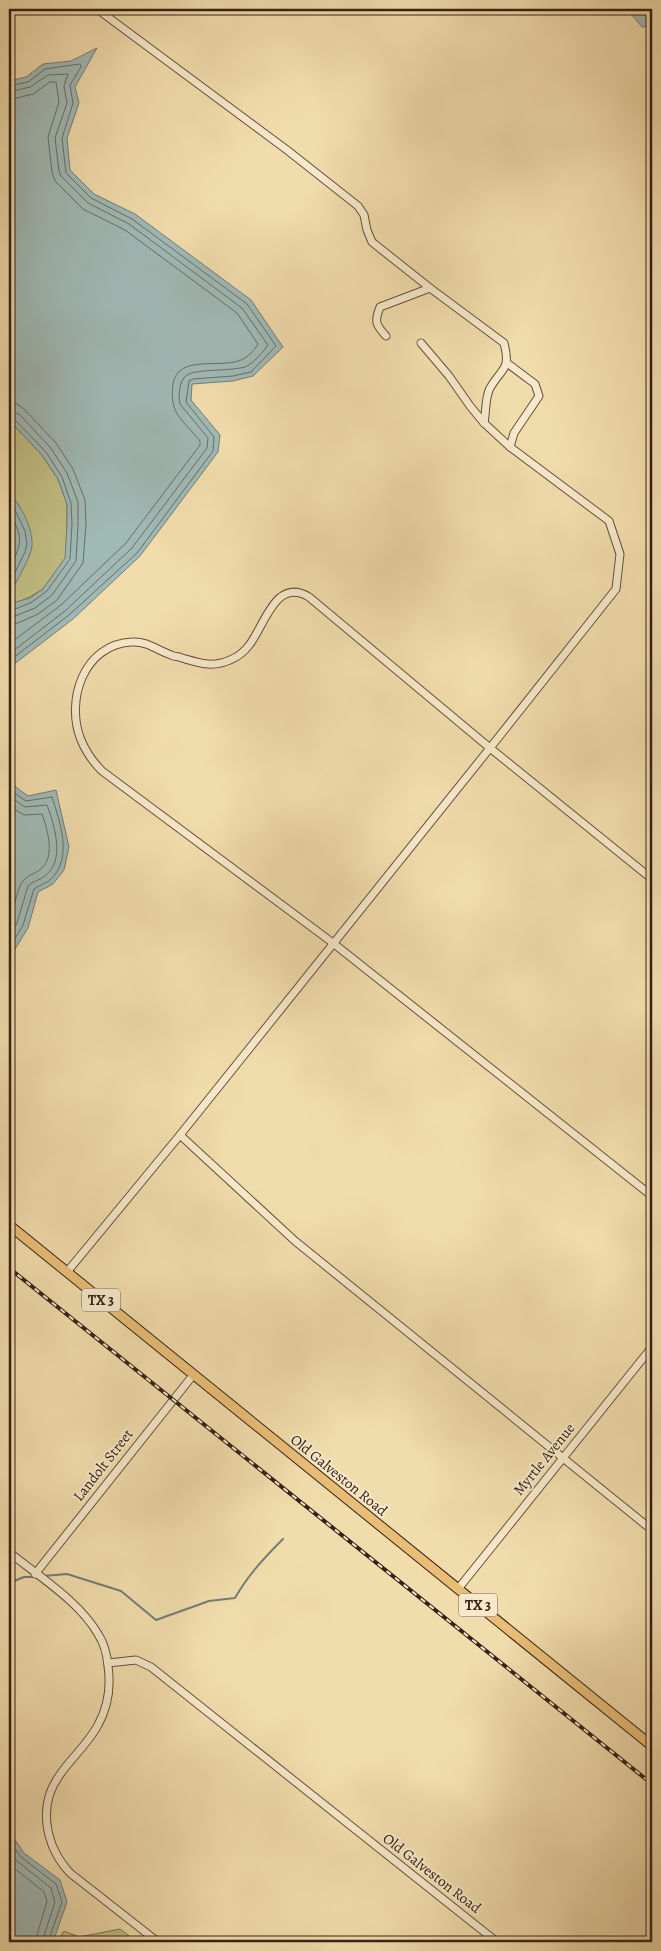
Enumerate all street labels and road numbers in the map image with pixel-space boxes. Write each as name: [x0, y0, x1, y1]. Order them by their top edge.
road number: TX 3: [82, 1288, 120, 1312]
street label: Myrtle Avenue: [509, 1418, 580, 1499]
street label: Landolt Street: [68, 1425, 138, 1505]
street label: Old Galveston Road: [286, 1430, 392, 1521]
road number: TX 3: [459, 1594, 497, 1616]
street label: Old Galveston Road: [379, 1828, 486, 1918]

